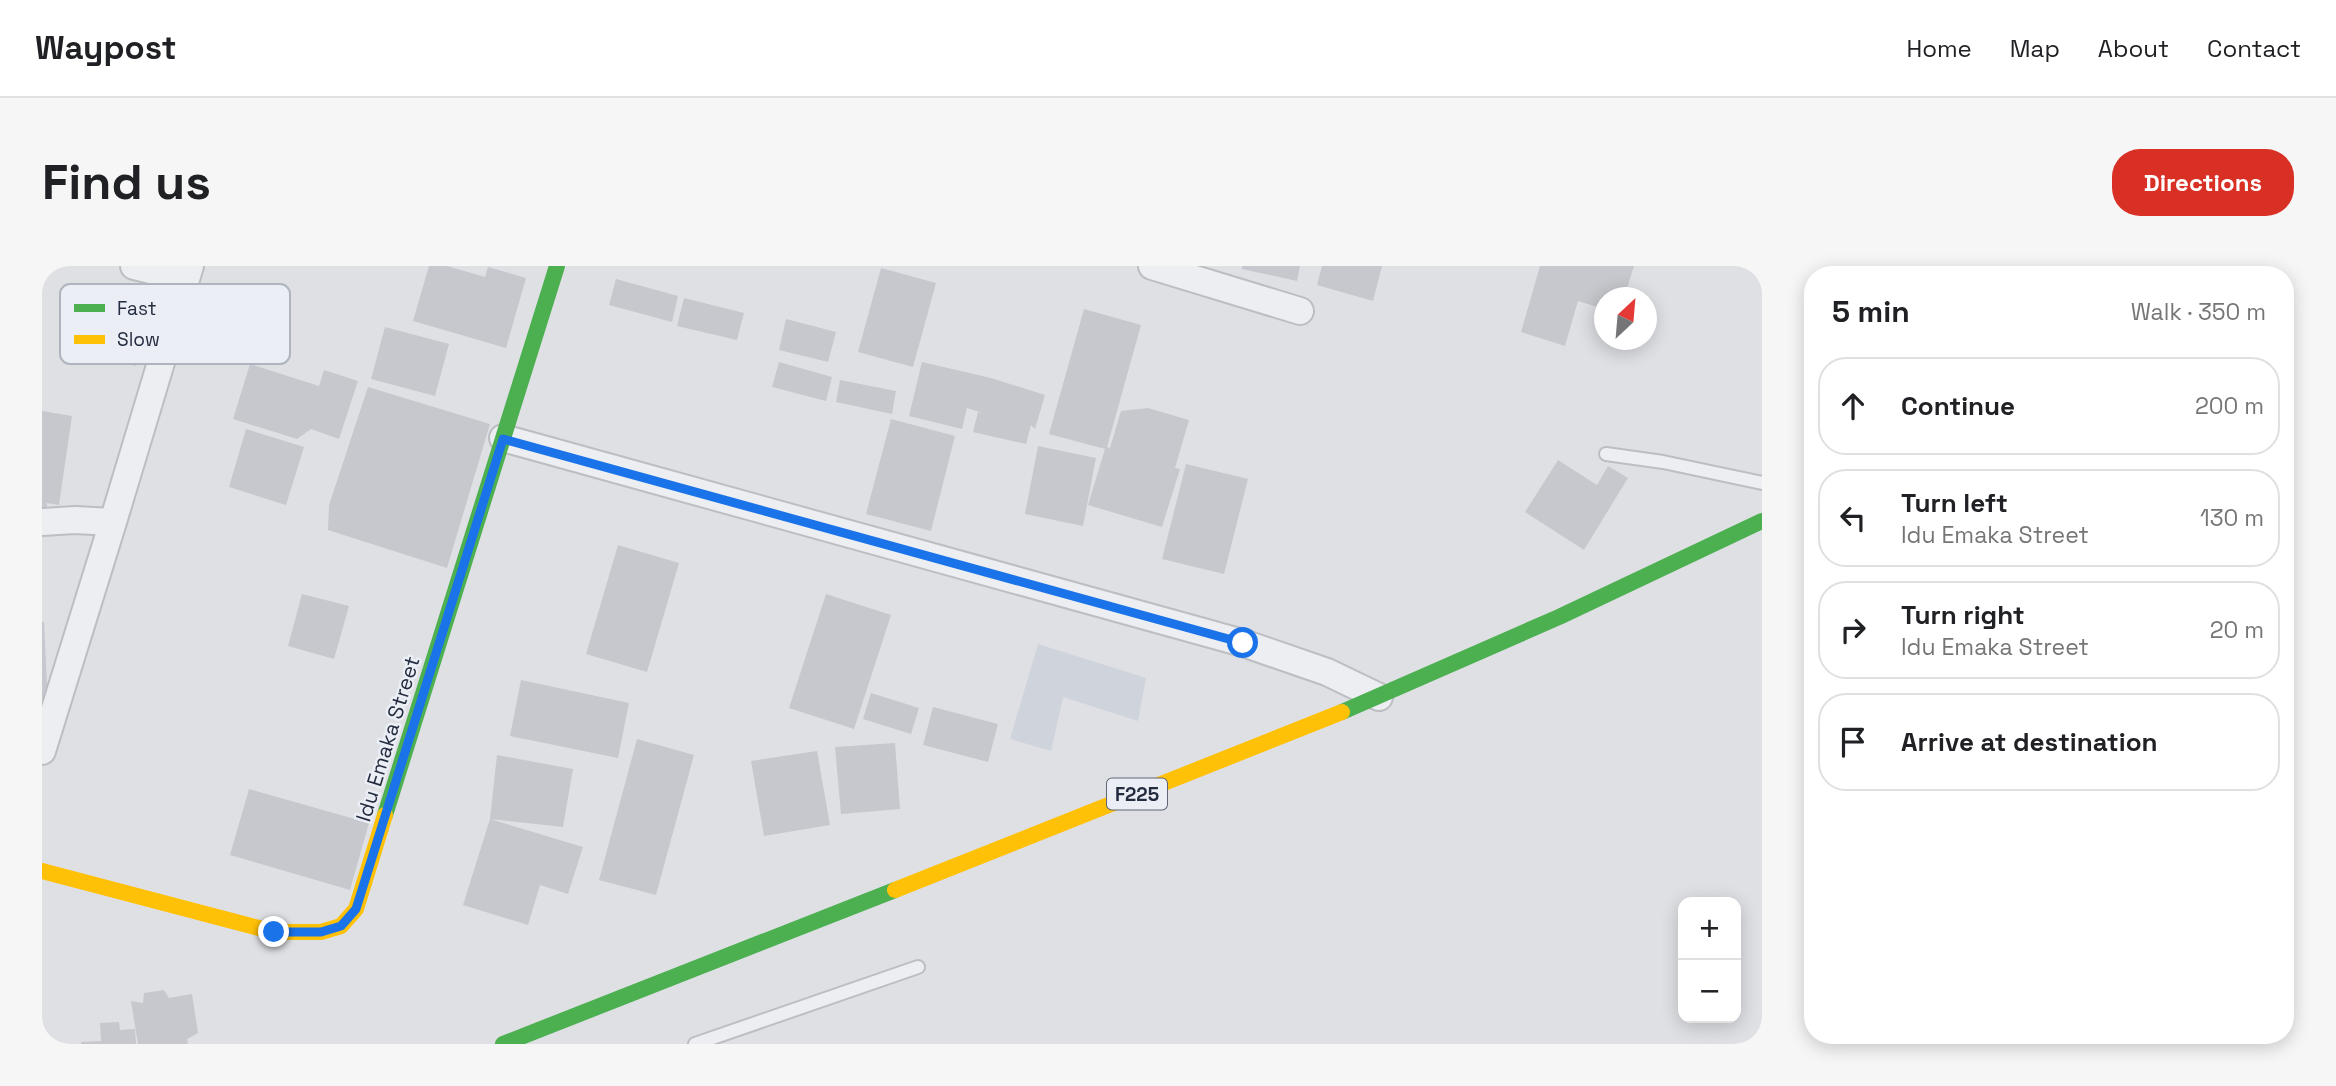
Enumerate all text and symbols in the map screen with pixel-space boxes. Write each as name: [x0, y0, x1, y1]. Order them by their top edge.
text: Waypost: [35, 27, 177, 69]
text: Home: [1906, 33, 1972, 64]
text: Map: [2010, 33, 2060, 64]
text: About: [2098, 33, 2169, 64]
text: Contact: [2207, 33, 2301, 64]
button: Directions: [2112, 149, 2294, 216]
text: Find us: [42, 151, 211, 213]
legend: [60, 284, 290, 364]
north arrow: [1594, 287, 1657, 350]
text: 5 min: [1832, 292, 1910, 331]
text: Fast: [117, 296, 157, 321]
text: Walk · 350 m: [2131, 297, 2266, 327]
text: Slow: [117, 327, 160, 352]
icon: ahead: [1834, 387, 1872, 425]
text: Continue: [1901, 389, 2015, 423]
text: 200 m: [2195, 391, 2264, 421]
text: Turn left: [1901, 486, 2008, 520]
icon: left: [1834, 499, 1872, 537]
text: 130 m: [2200, 503, 2264, 533]
text: Idu Emaka Street: [1901, 520, 2089, 550]
text: Turn right: [1901, 598, 2025, 632]
icon: right: [1834, 611, 1872, 649]
text: 20 m: [2210, 615, 2264, 645]
route start: [1227, 627, 1258, 658]
text: Idu Emaka Street: [1901, 632, 2089, 662]
street label: Idu Emaka Street: [350, 653, 426, 825]
icon: arrive: [1834, 723, 1872, 761]
text: Arrive at destination: [1901, 725, 2158, 759]
road number: F225: [1107, 778, 1167, 810]
map controls: [1678, 897, 1741, 1023]
button: +: [1678, 897, 1741, 960]
route end: [258, 916, 289, 947]
button: −: [1678, 960, 1741, 1023]

